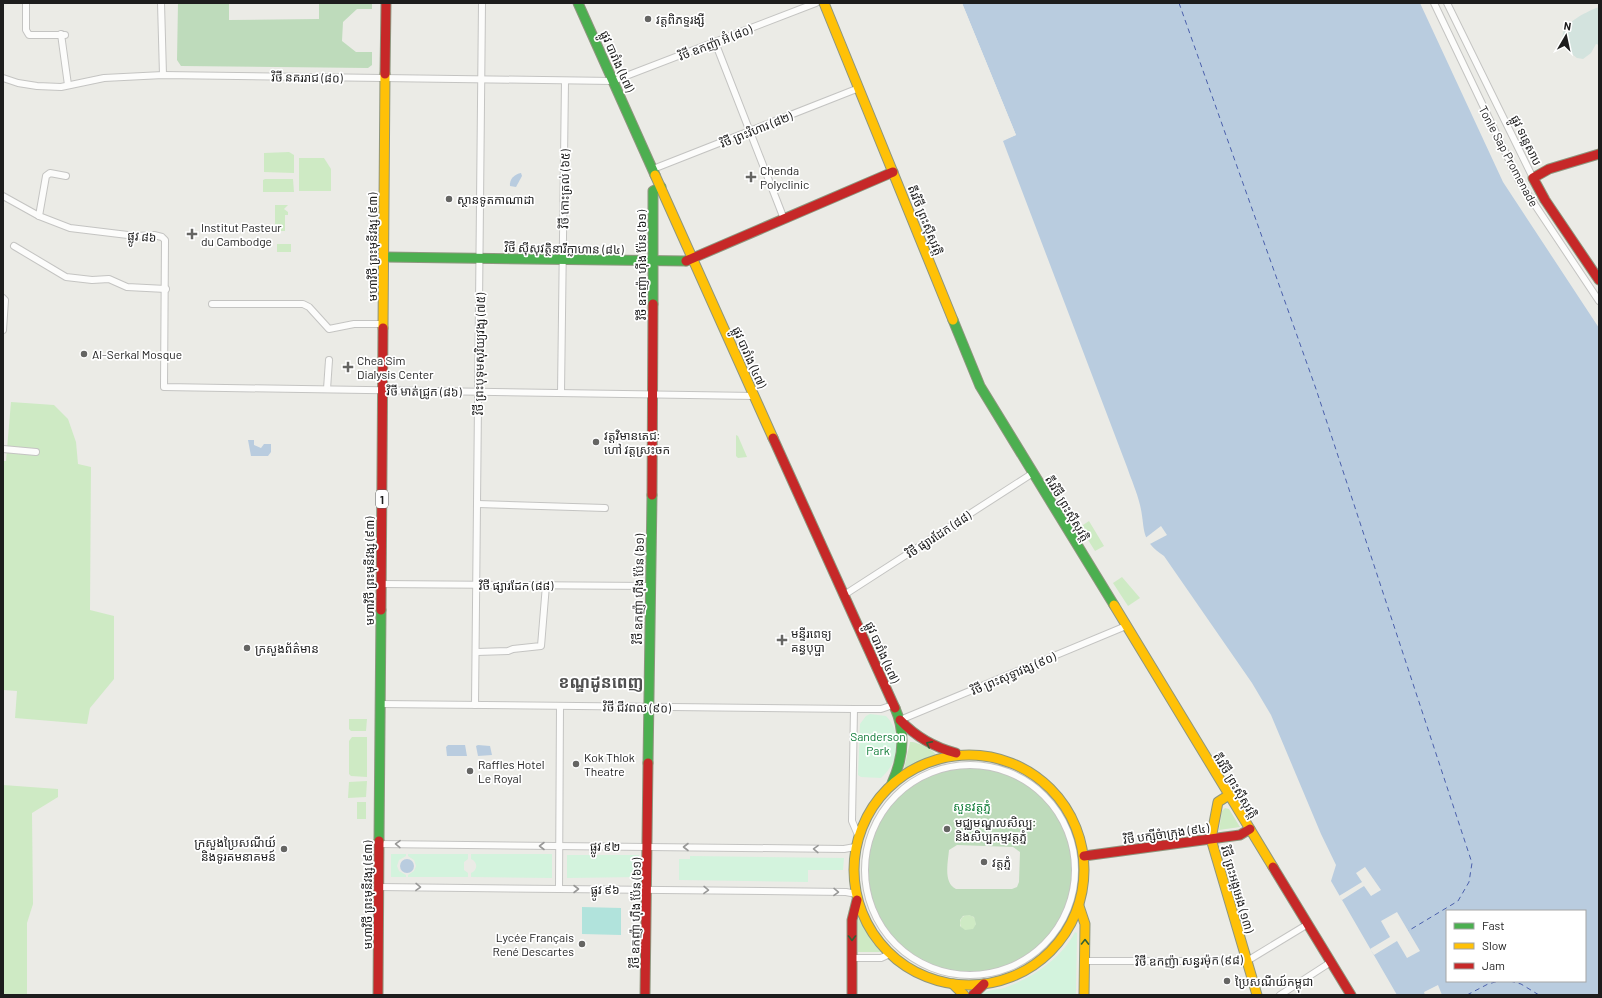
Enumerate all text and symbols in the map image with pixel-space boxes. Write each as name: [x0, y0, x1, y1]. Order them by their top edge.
place label: វត្តពិភទ្ទរង្សី: [656, 12, 705, 27]
marker: វត្តពិភទ្ទរង្សី: [643, 14, 653, 24]
north arrow: [1546, 16, 1586, 56]
text: N: [1563, 19, 1572, 33]
street label: វិថី ឧកញ៉ា អ៊ំ (៨០): [676, 21, 755, 64]
street label: ផ្លូវ បារាំង (៤៧): [594, 28, 638, 96]
street label: វិថី នគររាជ (៨០): [271, 69, 344, 85]
street label: Tonle Sap Promenade: [1476, 103, 1542, 209]
street label: វិថី ព្រះវិហារ (៨២): [717, 108, 795, 151]
street label: ផ្លូវ ទន្លេសាប: [1505, 112, 1545, 170]
street label: វិថី កោះត្រល់ (៦៥): [556, 148, 573, 229]
place label: Chenda Polyclinic: [760, 163, 809, 191]
marker: Chenda Polyclinic: [745, 171, 757, 183]
street label: តីរវិថី ព្រះស៊ីសុវត្តិ: [904, 183, 946, 258]
street label: មហាវិថី ព្រះមុនីវង្ស (៩៣): [365, 192, 380, 301]
place label: ស្ថានទូតកាណាដា: [457, 192, 535, 207]
marker: ស្ថានទូតកាណាដា: [444, 194, 454, 204]
street label: វិថី ឧកញ៉ា ហ៊ីង ប៉ែន (៦១): [634, 209, 649, 320]
place label: Institut Pasteur du Cambodge: [201, 220, 282, 248]
street label: ផ្លូវ ៨៦: [127, 228, 157, 249]
marker: Institut Pasteur du Cambodge: [186, 228, 198, 240]
street label: វិថី ស៊ីសុវត្ថិនារីក្លាហាន (៨៤): [504, 240, 625, 257]
street label: វិថី ព្រះបុទុមសុរិយ្យវង្ស (៧៥): [471, 292, 488, 416]
street label: ផ្លូវ បារាំង (៤៧): [726, 324, 770, 392]
place label: Al-Serkal Mosque: [92, 347, 182, 361]
marker: Al-Serkal Mosque: [79, 349, 89, 359]
place label: Chea Sim Dialysis Center: [357, 353, 434, 381]
marker: Chea Sim Dialysis Center: [342, 361, 354, 373]
street label: វិថី មាត់ជ្រូក (៨៦): [386, 383, 463, 400]
place label: វត្តវិមានតេជៈ ហៅ វត្តស្រះចក: [604, 428, 670, 457]
marker: វត្តវិមានតេជៈ ហៅ វត្តស្រះចក: [591, 437, 601, 447]
street label: តីរវិថី ព្រះស៊ីសុវត្តិ: [1042, 472, 1093, 544]
road number: 1: [376, 490, 388, 508]
street label: វិថី ផ្សារដែក (៨៨): [903, 507, 974, 561]
street label: មហាវិថី ព្រះមុនីវង្ស (៩៣): [362, 516, 377, 625]
street label: វិថី ឧកញ៉ា ហ៊ីង ប៉ែន (៦១): [630, 533, 647, 645]
street label: វិថី ផ្សារដែក (៨៨): [478, 578, 554, 593]
street label: ផ្លូវ បារាំង (៤៧): [859, 619, 903, 687]
place label: មន្ទីរពេទ្យ គន្ធបុប្ផា: [791, 626, 832, 656]
marker: មន្ទីរពេទ្យ គន្ធបុប្ផា: [776, 634, 788, 646]
place label: ក្រសួងព័ត៌មាន: [255, 641, 319, 656]
marker: ក្រសួងព័ត៌មាន: [242, 643, 252, 653]
street label: វិថី ព្រះសុទ្ធាវង្ស (៩០): [968, 648, 1059, 699]
district label: ខណ្ឌដូនពេញ: [559, 672, 643, 693]
street label: វិថី ជីវពល (៩០): [603, 699, 672, 715]
park label: Sanderson Park: [850, 729, 906, 757]
one-way arrow: [926, 741, 933, 749]
street label: តីរវិថី ព្រះស៊ីសុវត្តិ: [1210, 749, 1261, 821]
place label: Kok Thlok Theatre: [584, 750, 635, 778]
place label: Raffles Hotel Le Royal: [478, 757, 545, 785]
marker: Kok Thlok Theatre: [571, 759, 581, 769]
marker: Raffles Hotel Le Royal: [465, 766, 475, 776]
park label: សួនវត្ដភ្នំ: [953, 799, 991, 814]
place label: មជ្ឈមណ្ឌលសិល្បៈ និងសិប្បកម្មវត្តភ្នំ: [955, 815, 1036, 844]
street label: វិថី បក្សីចំាក្រុង (៩៤): [1122, 820, 1211, 847]
marker: មជ្ឈមណ្ឌលសិល្បៈ និងសិប្បកម្មវត្តភ្នំ: [942, 824, 952, 834]
place label: ក្រសួងប្រៃសណីយ៍ និងទូរគមនាគមន៍: [194, 835, 276, 864]
street label: ផ្លូវ ៩២: [590, 839, 620, 858]
street label: មហាវិថី ព្រះមុនីវង្ស (៩៣): [360, 840, 375, 949]
one-way arrow: [395, 840, 401, 848]
one-way arrow: [539, 842, 545, 850]
one-way arrow: [683, 843, 689, 851]
street label: វិថី ព្រះអង្គអេង (១៣): [1217, 843, 1257, 935]
marker: ក្រសួងប្រៃសណីយ៍ និងទូរគមនាគមន៍: [279, 844, 289, 854]
one-way arrow: [813, 845, 819, 853]
place label: វត្ដភ្នំ: [992, 855, 1011, 870]
street label: វិថី ឧកញ៉ា ហ៊ីង ប៉ែន (៦១): [627, 857, 644, 969]
marker: វត្ដភ្នំ: [979, 857, 989, 867]
street label: ផ្លូវ ៩៦: [590, 882, 620, 901]
one-way arrow: [415, 883, 421, 891]
one-way arrow: [573, 885, 579, 893]
one-way arrow: [703, 886, 709, 894]
one-way arrow: [833, 888, 839, 896]
legend: [1446, 910, 1586, 982]
text: Fast: [1482, 918, 1505, 932]
place label: Lycée Français René Descartes: [492, 930, 574, 958]
one-way arrow: [848, 935, 856, 941]
text: Slow: [1482, 938, 1507, 952]
marker: Lycée Français René Descartes: [577, 939, 587, 949]
one-way arrow: [1081, 939, 1089, 945]
street label: វិថី ឧកញ៉ា សន្ធរម៉ុក (៩៨): [1135, 952, 1244, 969]
text: Jam: [1482, 958, 1505, 972]
place label: ប្រៃសណីយ៍កម្ពុជា: [1235, 974, 1313, 993]
marker: ប្រៃសណីយ៍កម្ពុជា: [1222, 976, 1232, 986]

